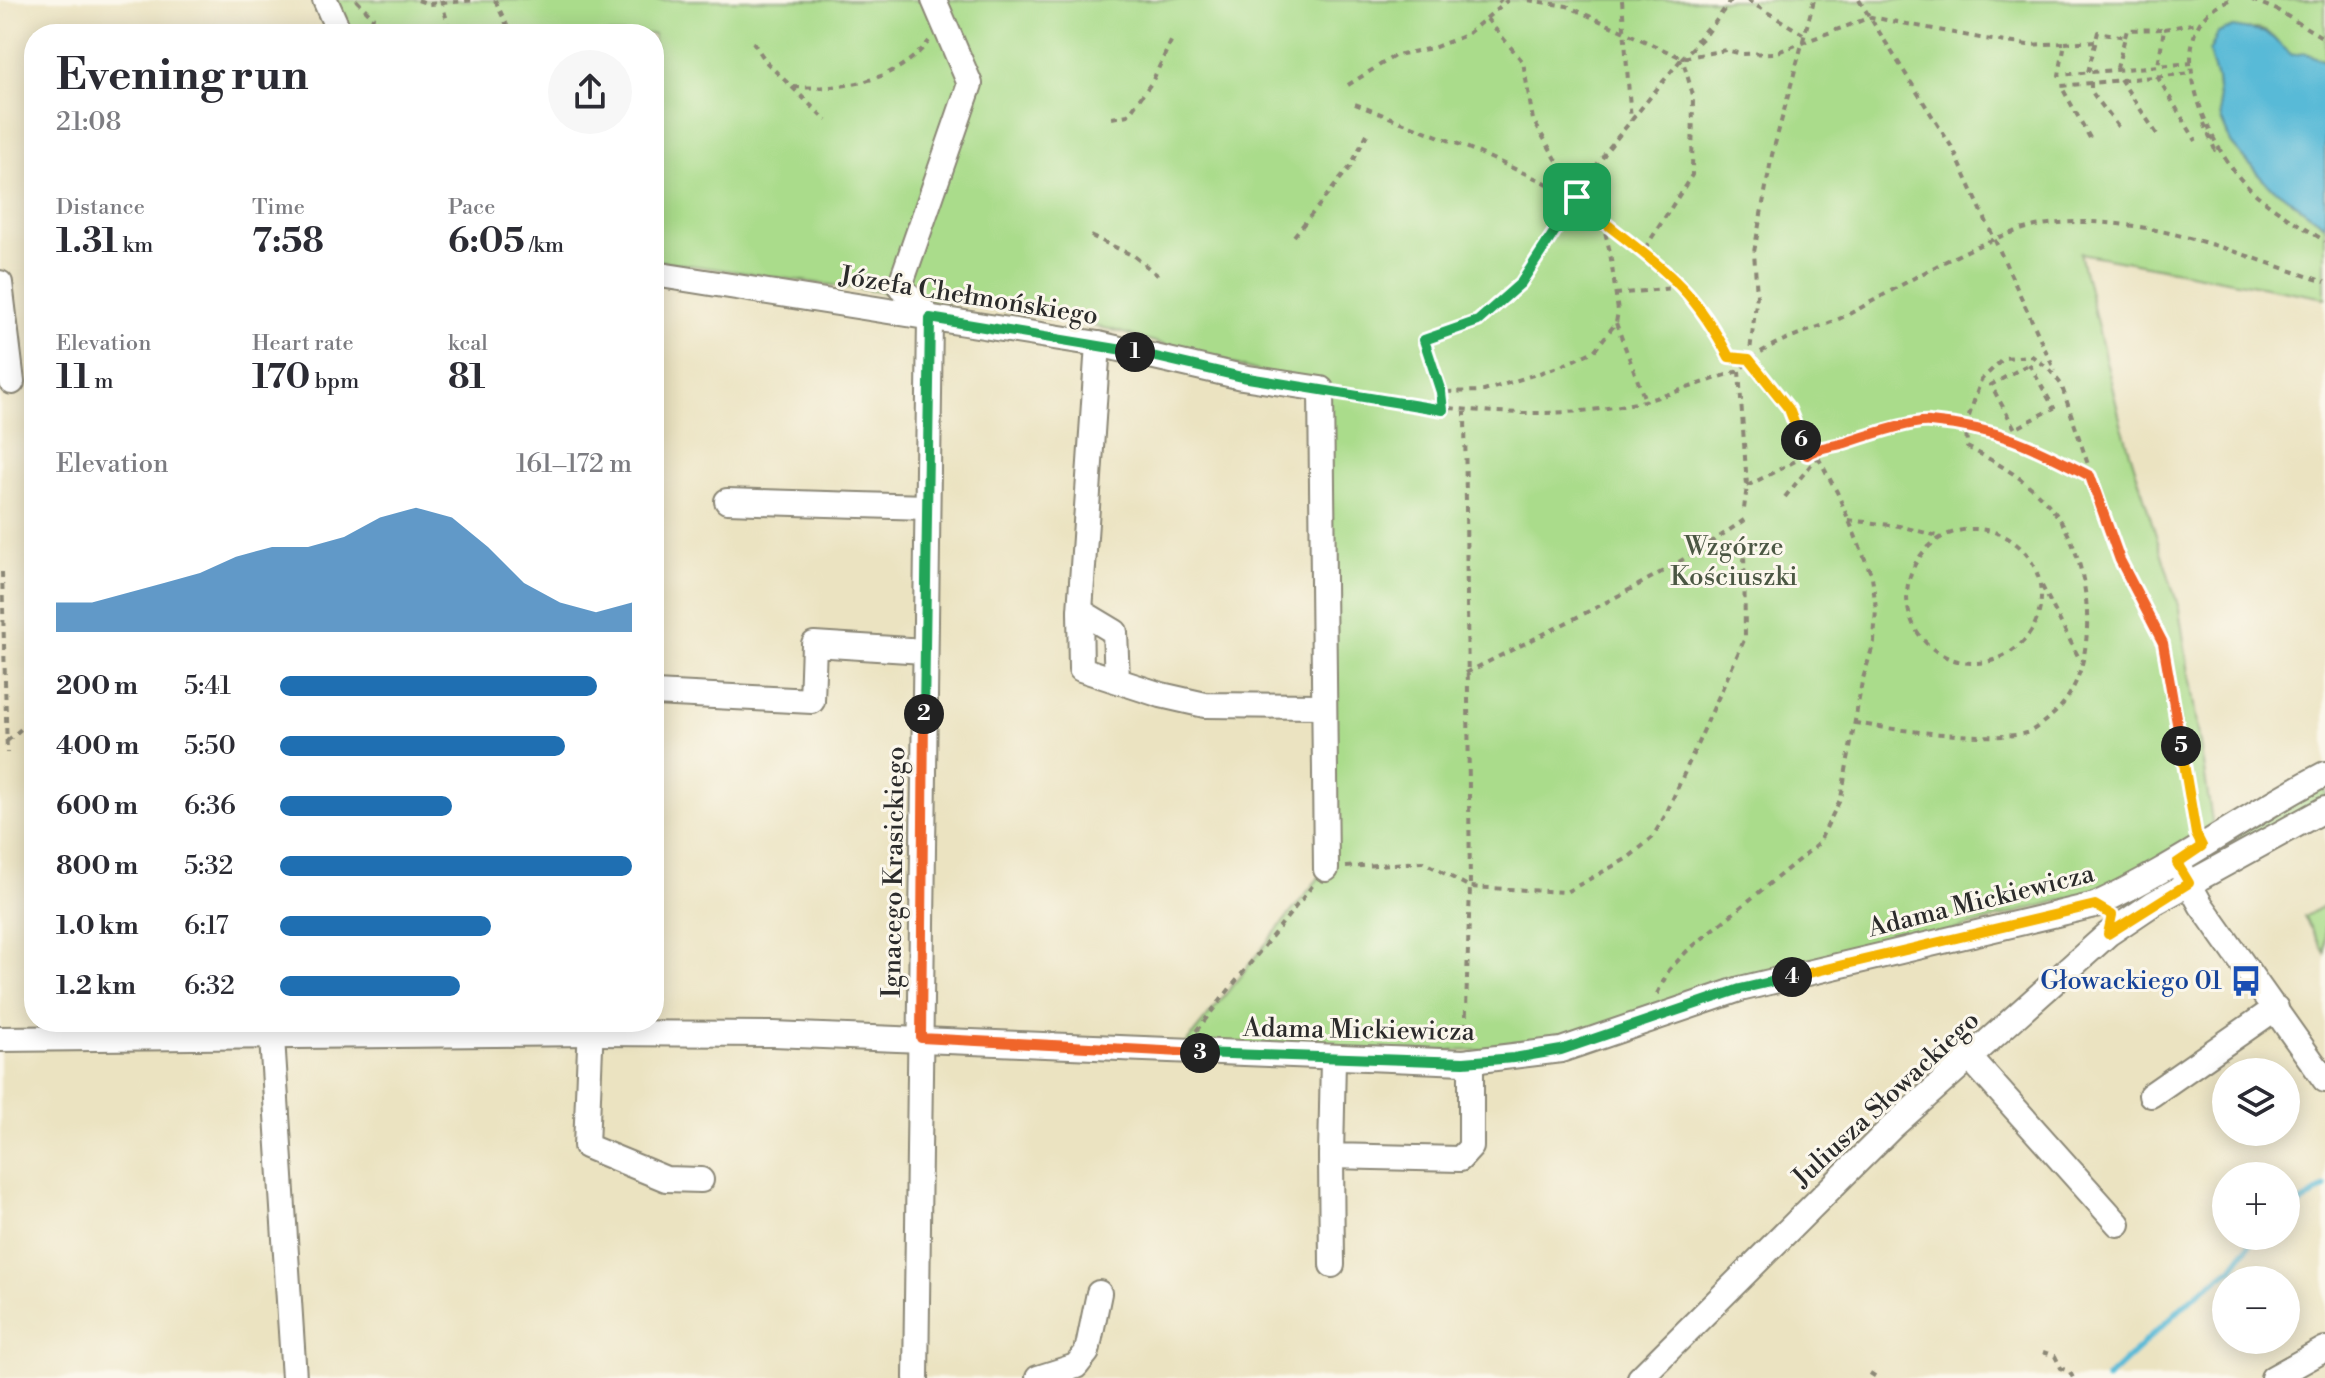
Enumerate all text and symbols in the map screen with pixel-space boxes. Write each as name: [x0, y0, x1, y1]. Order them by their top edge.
text: Evening run: [56, 48, 309, 103]
button: share: [548, 50, 632, 134]
text: 21:08: [56, 106, 121, 138]
pin: [1543, 163, 1611, 231]
icon: arrive: [1555, 175, 1599, 219]
text: Distance: [56, 194, 145, 221]
text: Time: [252, 194, 305, 221]
text: Pace: [448, 194, 495, 221]
text: 1.31: [56, 221, 118, 263]
text: 7:58: [252, 221, 324, 263]
text: 6:05: [448, 221, 525, 263]
text: km: [118, 232, 153, 259]
text: /km: [525, 232, 564, 259]
street label: Józefa Chełmońskiego: [837, 260, 1100, 332]
text: Elevation: [56, 330, 151, 357]
text: Heart rate: [252, 330, 354, 357]
text: kcal: [448, 330, 488, 357]
pin: 1: [1115, 332, 1155, 372]
text: 1: [1130, 338, 1140, 365]
text: 11: [56, 357, 90, 399]
text: 170: [252, 357, 310, 399]
text: 81: [448, 357, 485, 399]
text: m: [90, 368, 114, 395]
text: bpm: [310, 368, 359, 395]
pin: 6: [1781, 420, 1821, 460]
text: 6: [1794, 426, 1808, 453]
text: Elevation: [56, 448, 169, 480]
text: 161–172 m: [516, 448, 632, 480]
park label: Wzgórze Kościuszki: [1670, 531, 1798, 593]
text: 200 m: [56, 670, 138, 702]
text: 5:41: [184, 670, 231, 702]
pin: 2: [904, 694, 944, 734]
text: 2: [917, 700, 931, 727]
pin: 5: [2161, 726, 2201, 766]
text: 400 m: [56, 730, 139, 762]
text: 5:50: [184, 730, 236, 762]
text: 5: [2174, 732, 2188, 759]
street label: Ignacego Krasickiego: [876, 746, 912, 998]
text: 600 m: [56, 790, 138, 822]
text: 6:36: [184, 790, 236, 822]
text: 800 m: [56, 850, 138, 882]
text: 5:32: [184, 850, 233, 882]
street label: Adama Mickiewicza: [1864, 857, 2098, 945]
text: 1.0 km: [56, 910, 139, 942]
text: 6:17: [184, 910, 229, 942]
pin: 4: [1772, 957, 1812, 997]
text: 4: [1785, 963, 1799, 990]
bus stop icon: Głowackiego 01: [2229, 964, 2263, 998]
place label: Głowackiego 01: [2040, 965, 2222, 997]
text: 1.2 km: [56, 970, 136, 1002]
text: 6:32: [184, 970, 235, 1002]
street label: Juliusza Słowackiego: [1785, 1004, 1986, 1195]
street label: Adama Mickiewicza: [1242, 1012, 1476, 1048]
pin: 3: [1180, 1033, 1220, 1073]
text: 3: [1193, 1039, 1207, 1066]
map controls: [2212, 1058, 2300, 1354]
button: layers: [2212, 1058, 2300, 1146]
button: +: [2212, 1162, 2300, 1250]
button: −: [2212, 1266, 2300, 1354]

